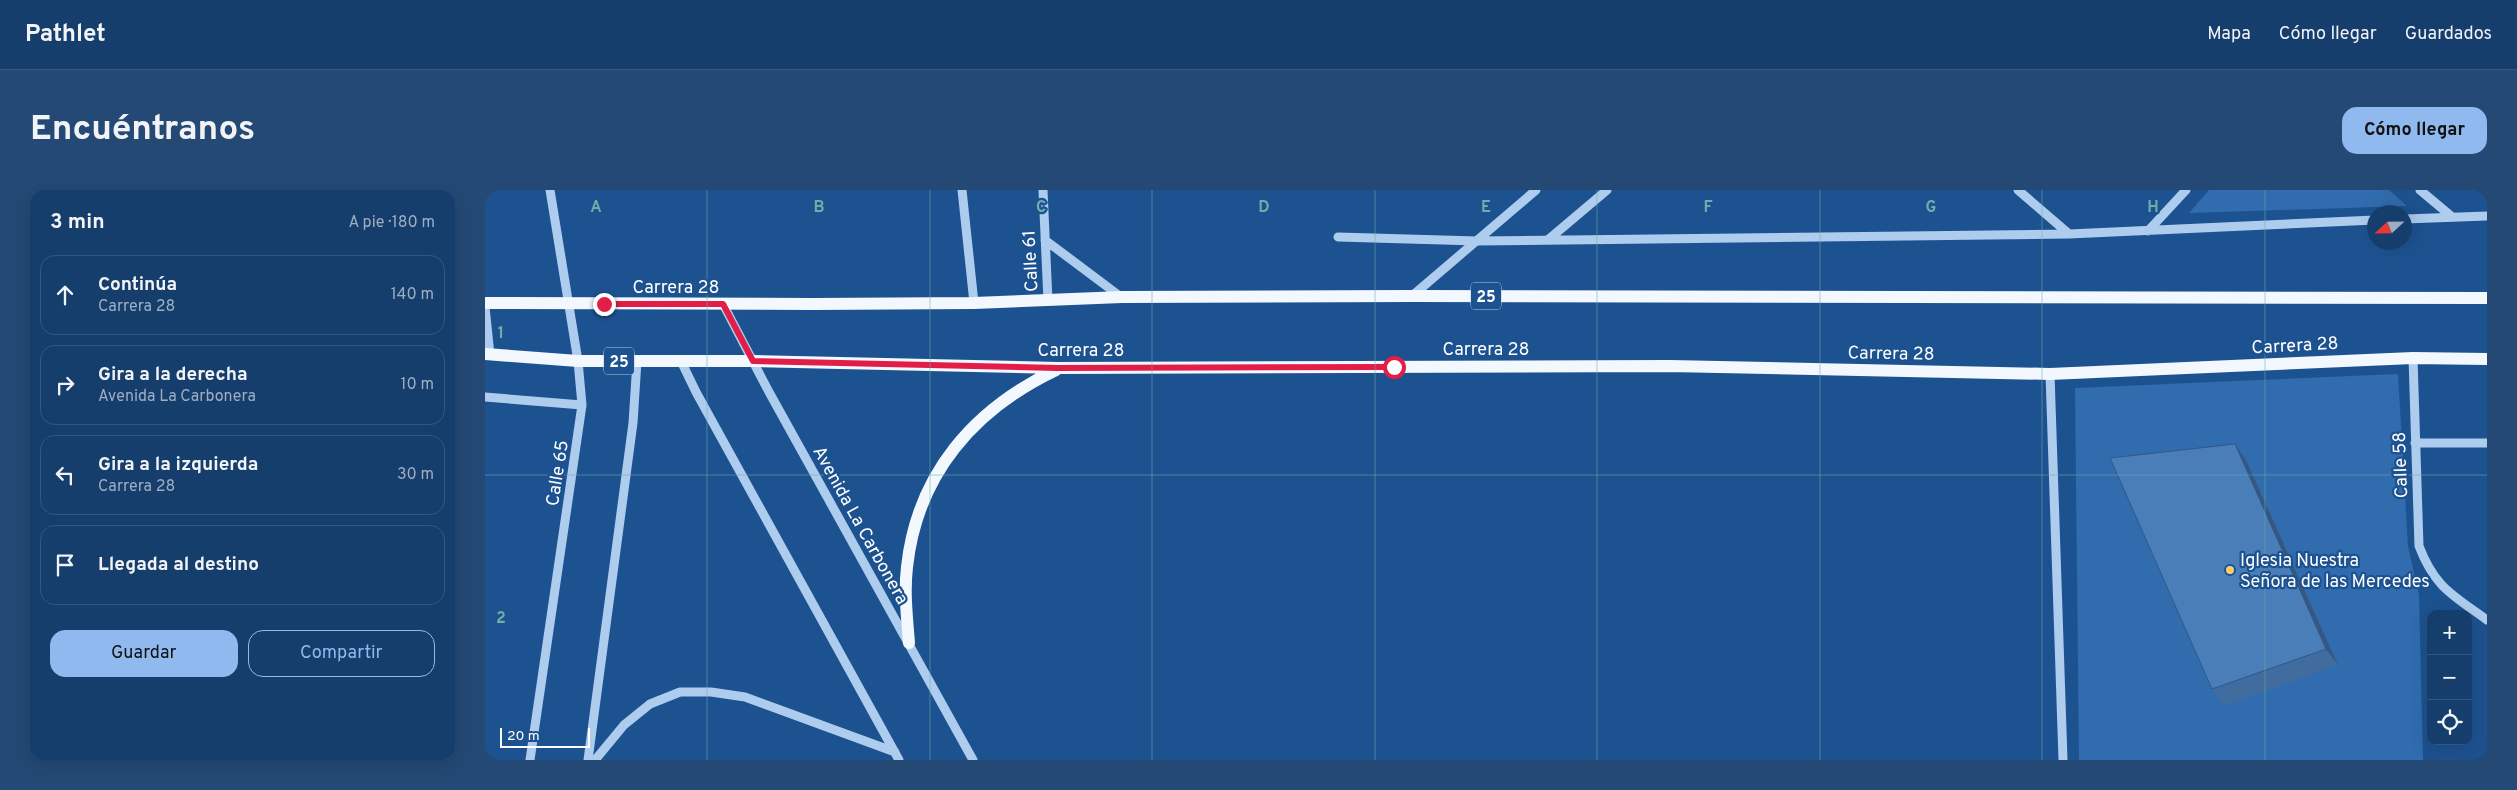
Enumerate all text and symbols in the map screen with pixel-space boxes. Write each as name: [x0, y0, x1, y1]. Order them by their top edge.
text: Pathlet: [25, 20, 106, 50]
text: Mapa: [2207, 23, 2251, 46]
text: Cómo llegar: [2279, 23, 2377, 46]
text: Guardados: [2405, 23, 2492, 46]
button: Cómo llegar: [2342, 107, 2487, 154]
text: Encuéntranos: [30, 108, 255, 152]
text: A: [590, 198, 602, 218]
text: B: [813, 198, 825, 218]
text: C: [1036, 198, 1046, 218]
text: D: [1258, 198, 1270, 218]
text: E: [1481, 198, 1491, 218]
text: F: [1703, 198, 1713, 218]
text: G: [1926, 198, 1936, 218]
text: H: [2147, 198, 2159, 218]
north arrow: [2367, 205, 2412, 250]
text: 3 min: [50, 209, 105, 236]
text: A pie · 180 m: [349, 213, 435, 233]
street label: Calle 61: [1018, 229, 1045, 292]
text: Continúa: [98, 273, 177, 297]
street label: Carrera 28: [632, 277, 720, 300]
icon: ahead: [51, 281, 79, 309]
road number: 25: [1471, 282, 1501, 310]
text: 140 m: [391, 285, 434, 305]
route end: [593, 293, 616, 316]
text: Carrera 28: [98, 297, 175, 317]
text: 1: [498, 324, 504, 344]
street label: Carrera 28: [2251, 333, 2339, 360]
street label: Carrera 28: [1442, 339, 1530, 362]
street label: Carrera 28: [1037, 340, 1125, 363]
street label: Carrera 28: [1847, 342, 1935, 367]
road number: 25: [604, 348, 634, 375]
route start: [1383, 356, 1406, 379]
text: Gira a la derecha: [98, 363, 248, 387]
icon: right: [51, 371, 79, 399]
text: 10 m: [400, 375, 434, 395]
text: Avenida La Carbonera: [98, 387, 256, 407]
street label: Calle 58: [2389, 431, 2414, 499]
street label: Calle 65: [542, 439, 575, 508]
street label: Avenida La Carbonera: [807, 442, 913, 609]
text: Gira a la izquierda: [98, 453, 258, 477]
icon: left: [51, 461, 79, 489]
text: 30 m: [397, 465, 434, 485]
text: Carrera 28: [98, 477, 175, 497]
place label: Iglesia Nuestra Señora de las Mercedes: [2240, 550, 2430, 594]
icon: arrive: [51, 551, 79, 579]
text: Llegada al destino: [98, 553, 259, 577]
marker: Iglesia Nuestra Señora de las Mercedes: [2224, 564, 2236, 576]
text: 2: [496, 609, 506, 629]
map controls: [2427, 610, 2472, 745]
button: +: [2427, 610, 2472, 655]
button: Guardar: [50, 630, 238, 677]
button: Compartir: [248, 630, 435, 677]
button: −: [2427, 655, 2472, 700]
button: locate: [2427, 700, 2472, 745]
scale bar: [500, 725, 590, 748]
text: 20 m: [507, 728, 540, 745]

